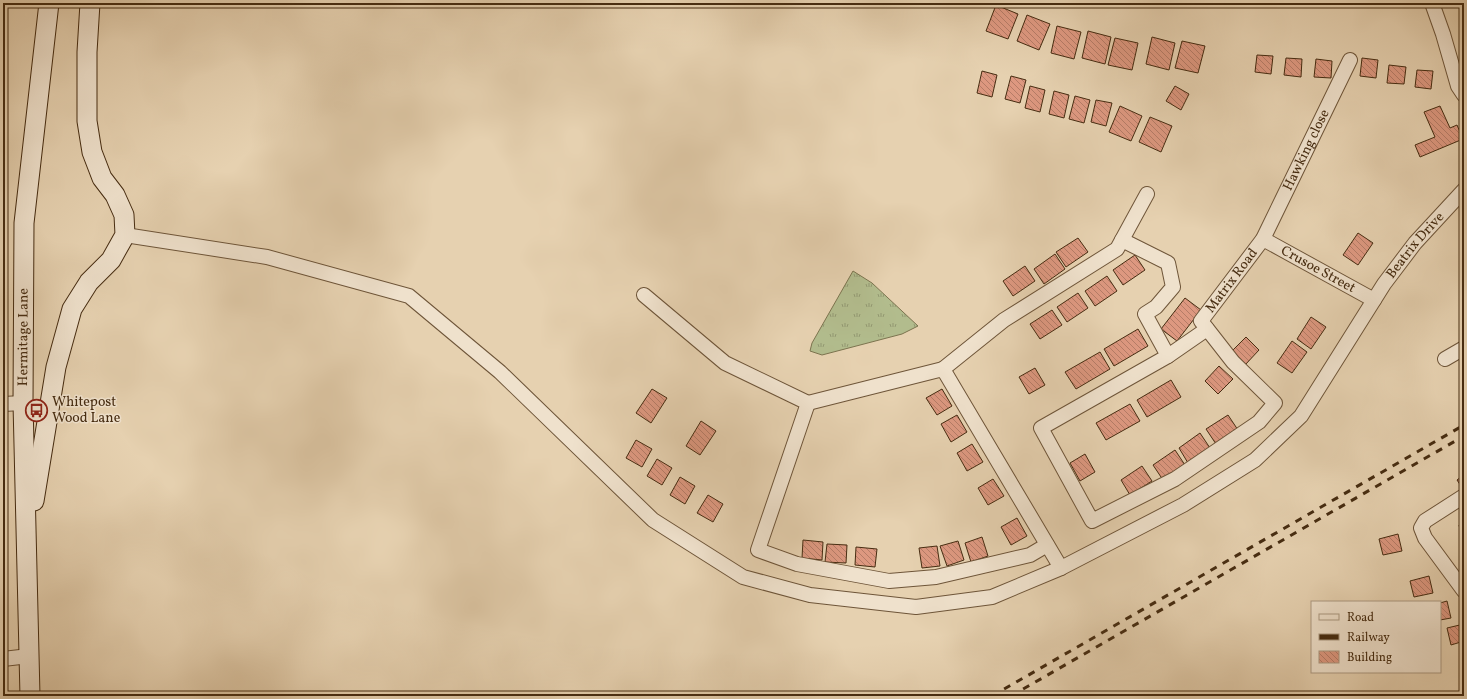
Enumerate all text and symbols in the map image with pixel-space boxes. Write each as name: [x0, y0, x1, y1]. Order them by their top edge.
street label: Hawking close: [1278, 106, 1334, 194]
street label: Beatrix Drive: [1382, 208, 1449, 283]
street label: Crusoe Street: [1277, 241, 1359, 298]
street label: Matrix Road: [1201, 244, 1262, 317]
street label: Hermitage Lane: [14, 288, 33, 386]
place label: Whitepost Wood Lane: [52, 393, 121, 428]
bus stop icon: Whitepost Wood Lane: [23, 397, 49, 423]
legend: [1311, 601, 1441, 673]
text: Road: [1347, 610, 1374, 626]
text: Railway: [1347, 630, 1390, 646]
text: Building: [1347, 650, 1392, 666]

